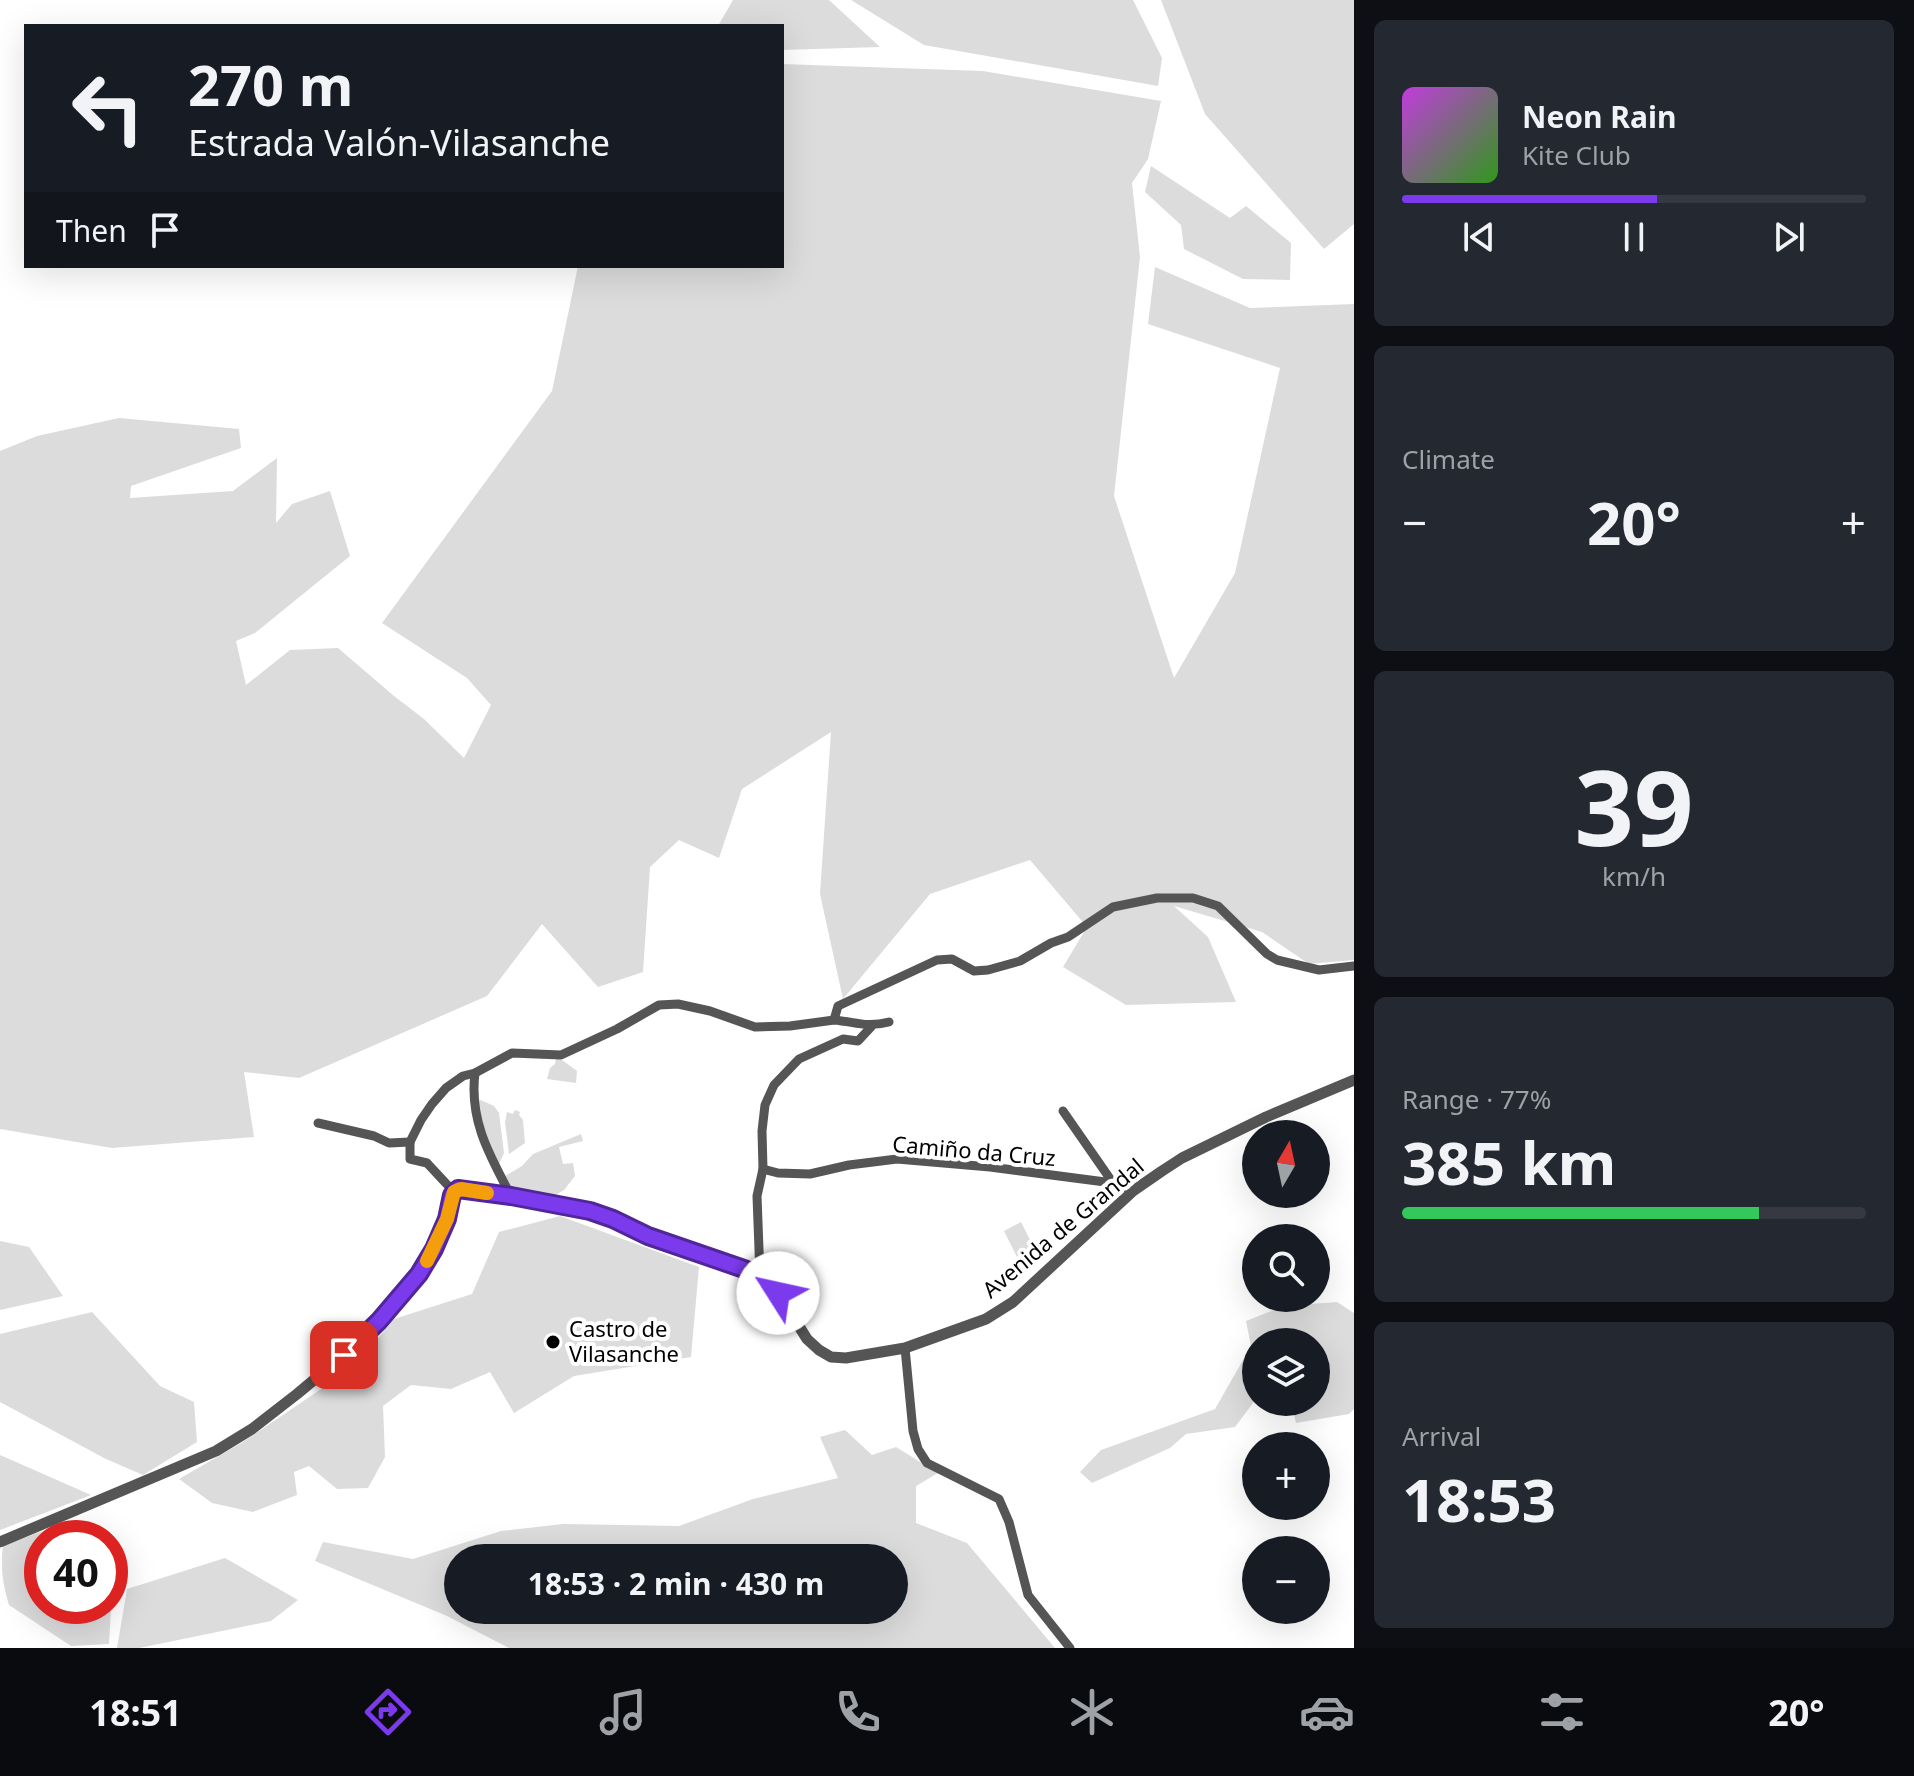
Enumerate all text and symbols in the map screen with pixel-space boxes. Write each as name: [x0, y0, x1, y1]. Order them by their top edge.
text: 270 m: [188, 46, 353, 122]
icon: left: [56, 56, 160, 160]
text: Neon Rain: [1522, 96, 1676, 137]
text: Estrada Valón-Vilasanche: [188, 118, 610, 167]
text: Kite Club: [1522, 137, 1631, 173]
icon: arrive: [143, 208, 187, 252]
text: Then: [56, 210, 127, 251]
icon: previous: [1457, 215, 1501, 259]
icon: pause: [1612, 215, 1656, 259]
icon: next: [1767, 215, 1811, 259]
text: Climate: [1402, 441, 1495, 477]
text: 20°: [1587, 481, 1681, 563]
text: −: [1402, 492, 1427, 552]
text: +: [1841, 492, 1866, 552]
text: 39: [1575, 735, 1693, 876]
text: km/h: [1602, 858, 1666, 894]
text: Range · 77%: [1402, 1081, 1551, 1117]
north arrow: [1242, 1120, 1330, 1208]
map controls: [1242, 1120, 1330, 1624]
text: 385 km: [1402, 1121, 1616, 1203]
street label: Camiño da Cruz: [891, 1128, 1057, 1172]
street label: Avenida de Grandal: [975, 1151, 1149, 1304]
button: search: [1242, 1224, 1330, 1312]
position arrow: [736, 1251, 820, 1335]
place label: Castro de Vilasanche: [569, 1313, 679, 1368]
pin: [310, 1321, 378, 1389]
button: layers: [1242, 1328, 1330, 1416]
icon: arrive: [322, 1333, 366, 1377]
marker: Castro de Vilasanche: [544, 1333, 562, 1351]
text: Arrival: [1402, 1418, 1481, 1454]
button: +: [1242, 1432, 1330, 1520]
text: 18:53: [1402, 1458, 1556, 1540]
speed limit sign: 40: [24, 1520, 128, 1624]
button: −: [1242, 1536, 1330, 1624]
text: 18:53 · 2 min · 430 m: [528, 1563, 824, 1604]
icon: directions: [360, 1684, 416, 1740]
icon: music: [595, 1684, 651, 1740]
icon: phone: [830, 1684, 886, 1740]
icon: climate: [1064, 1684, 1120, 1740]
icon: car: [1299, 1684, 1355, 1740]
icon: filters: [1534, 1684, 1590, 1740]
text: 18:51: [89, 1688, 182, 1737]
text: 20°: [1768, 1688, 1825, 1737]

